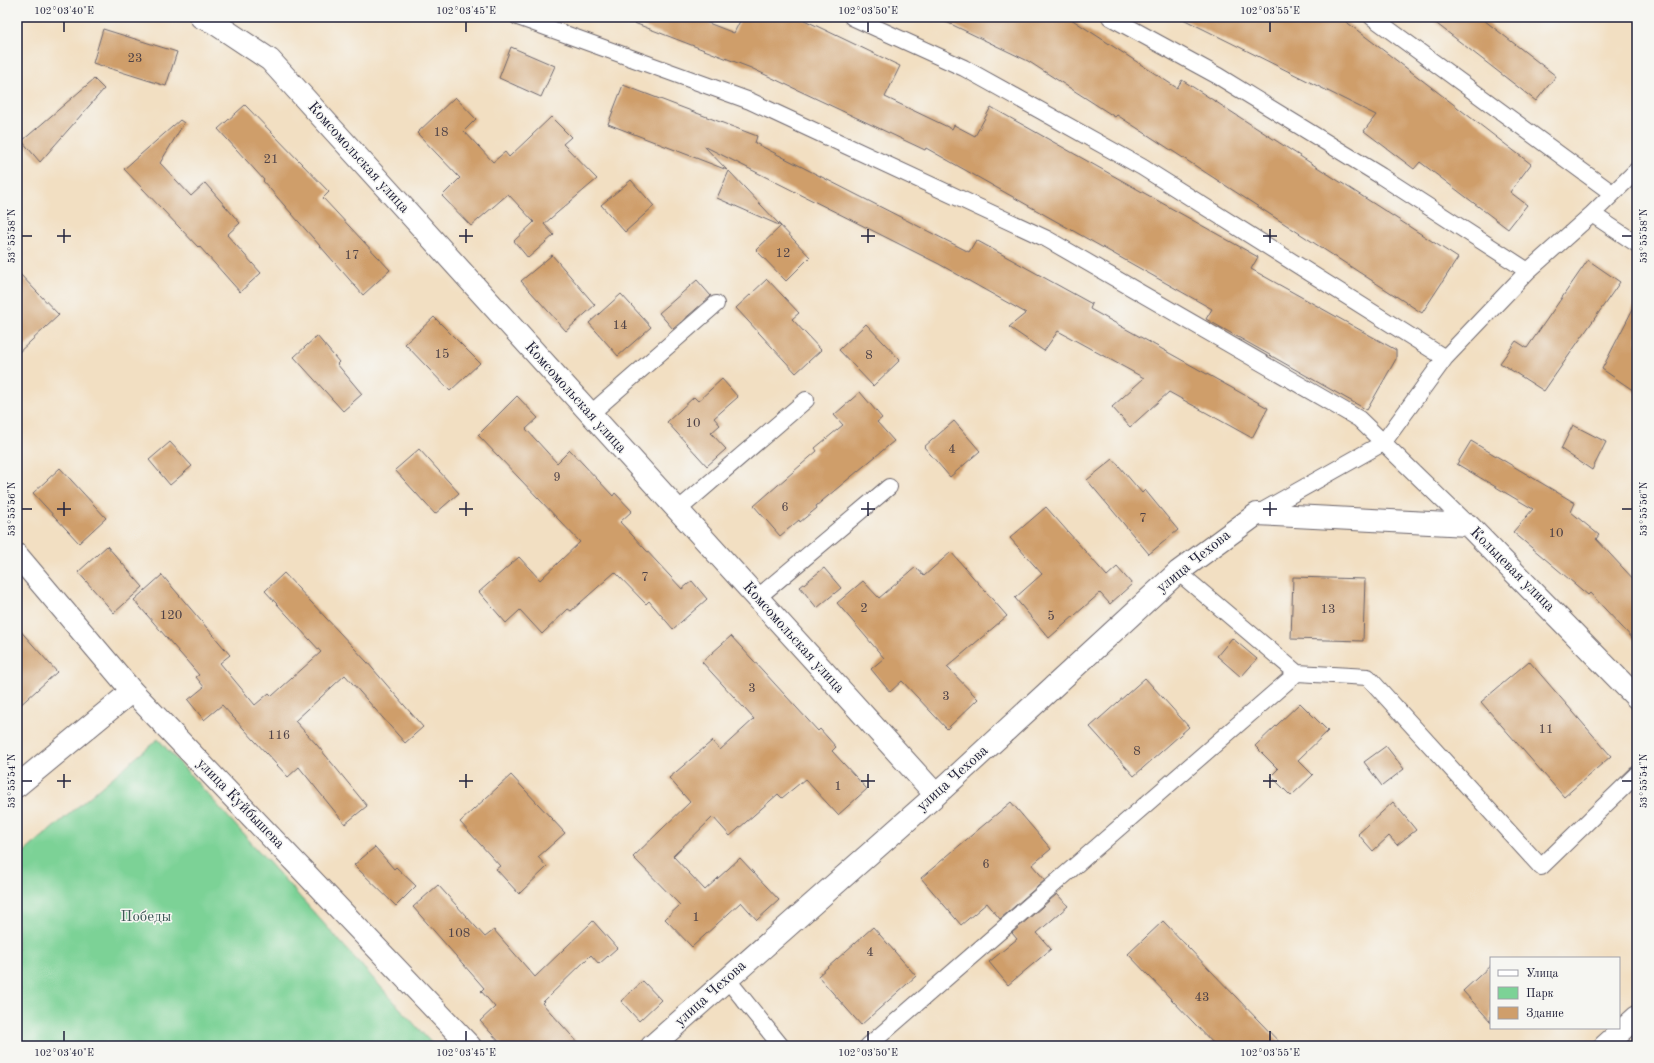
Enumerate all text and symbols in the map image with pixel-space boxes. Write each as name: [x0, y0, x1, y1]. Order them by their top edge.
text: 102°03'40"E: [34, 6, 94, 16]
text: 102°03'45"E: [436, 6, 496, 16]
text: 102°03'50"E: [838, 6, 898, 16]
text: 102°03'55"E: [1240, 6, 1300, 16]
house number: 23: [127, 52, 143, 65]
street label: Комсомольская улица: [304, 100, 412, 217]
house number: 18: [433, 126, 449, 139]
house number: 21: [263, 153, 279, 166]
text: 53°55'58"N: [7, 208, 17, 263]
text: 53°55'58"N: [1639, 208, 1649, 263]
house number: 12: [775, 247, 791, 260]
house number: 17: [344, 249, 360, 262]
house number: 14: [612, 319, 628, 332]
street label: Комсомольская улица: [521, 340, 629, 457]
house number: 15: [434, 348, 450, 361]
house number: 8: [865, 349, 873, 362]
house number: 10: [685, 417, 701, 430]
house number: 4: [948, 443, 956, 456]
house number: 9: [553, 471, 561, 484]
text: 53°55'56"N: [7, 481, 17, 536]
text: 53°55'56"N: [1639, 481, 1649, 536]
house number: 6: [781, 501, 789, 514]
house number: 7: [1139, 512, 1147, 525]
street label: Кольцевая улица: [1467, 525, 1557, 615]
house number: 10: [1548, 527, 1564, 540]
street label: улица Чехова: [1154, 528, 1234, 596]
house number: 7: [641, 571, 649, 584]
street label: Комсомольская улица: [739, 580, 847, 697]
house number: 2: [860, 602, 868, 615]
house number: 13: [1320, 603, 1336, 616]
house number: 120: [160, 609, 182, 622]
house number: 5: [1047, 610, 1055, 623]
house number: 3: [748, 682, 756, 695]
house number: 3: [942, 690, 950, 703]
house number: 11: [1538, 723, 1554, 736]
house number: 116: [268, 729, 290, 742]
street label: улица Чехова: [915, 743, 992, 815]
house number: 8: [1133, 745, 1141, 758]
text: 53°55'54"N: [7, 753, 17, 808]
text: 53°55'54"N: [1639, 753, 1649, 808]
street label: улица Куйбышева: [193, 756, 287, 852]
house number: 1: [834, 780, 842, 793]
house number: 6: [982, 858, 990, 871]
park label: Победы: [121, 910, 172, 925]
house number: 1: [692, 911, 700, 924]
house number: 108: [448, 927, 470, 940]
house number: 4: [866, 946, 874, 959]
legend: [1490, 957, 1620, 1029]
street label: улица Чехова: [673, 958, 750, 1030]
text: Улица: [1526, 968, 1559, 980]
text: Парк: [1526, 988, 1554, 1000]
house number: 43: [1194, 991, 1210, 1004]
text: Здание: [1526, 1008, 1564, 1020]
text: 102°03'40"E: [34, 1048, 94, 1058]
text: 102°03'45"E: [436, 1048, 496, 1058]
text: 102°03'50"E: [838, 1048, 898, 1058]
text: 102°03'55"E: [1240, 1048, 1300, 1058]

